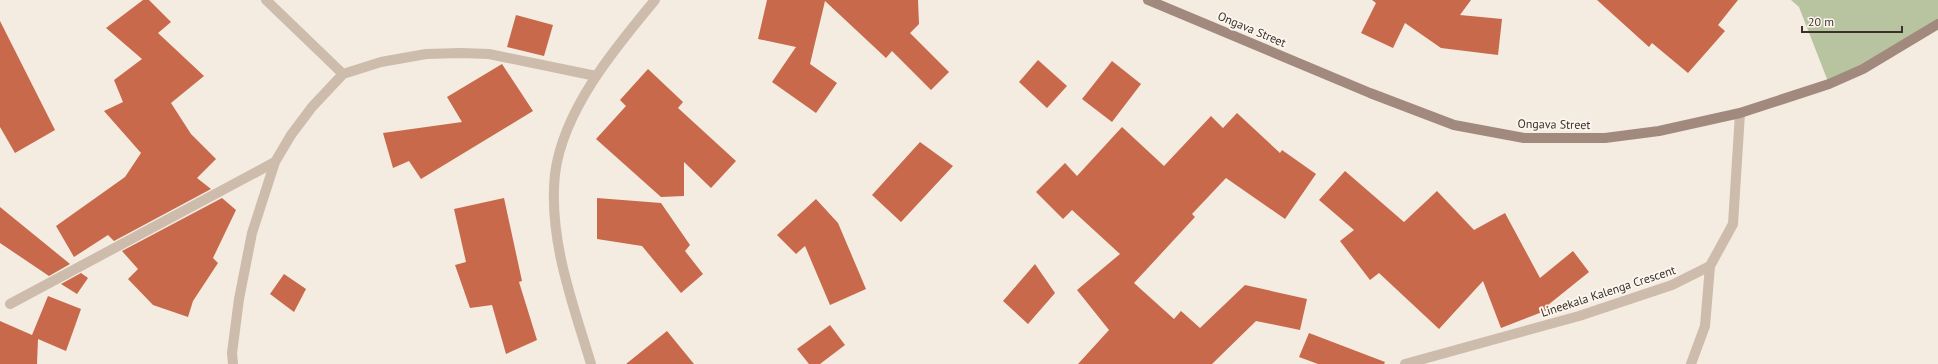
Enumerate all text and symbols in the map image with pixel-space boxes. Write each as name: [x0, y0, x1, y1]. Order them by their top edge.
street label: Ongava Street: [1216, 8, 1288, 50]
scale bar: [1802, 8, 1902, 34]
text: 20 m: [1808, 14, 1834, 29]
street label: Ongava Street: [1517, 116, 1591, 132]
street label: Lineekala Kalenga Crescent: [1539, 262, 1677, 320]

